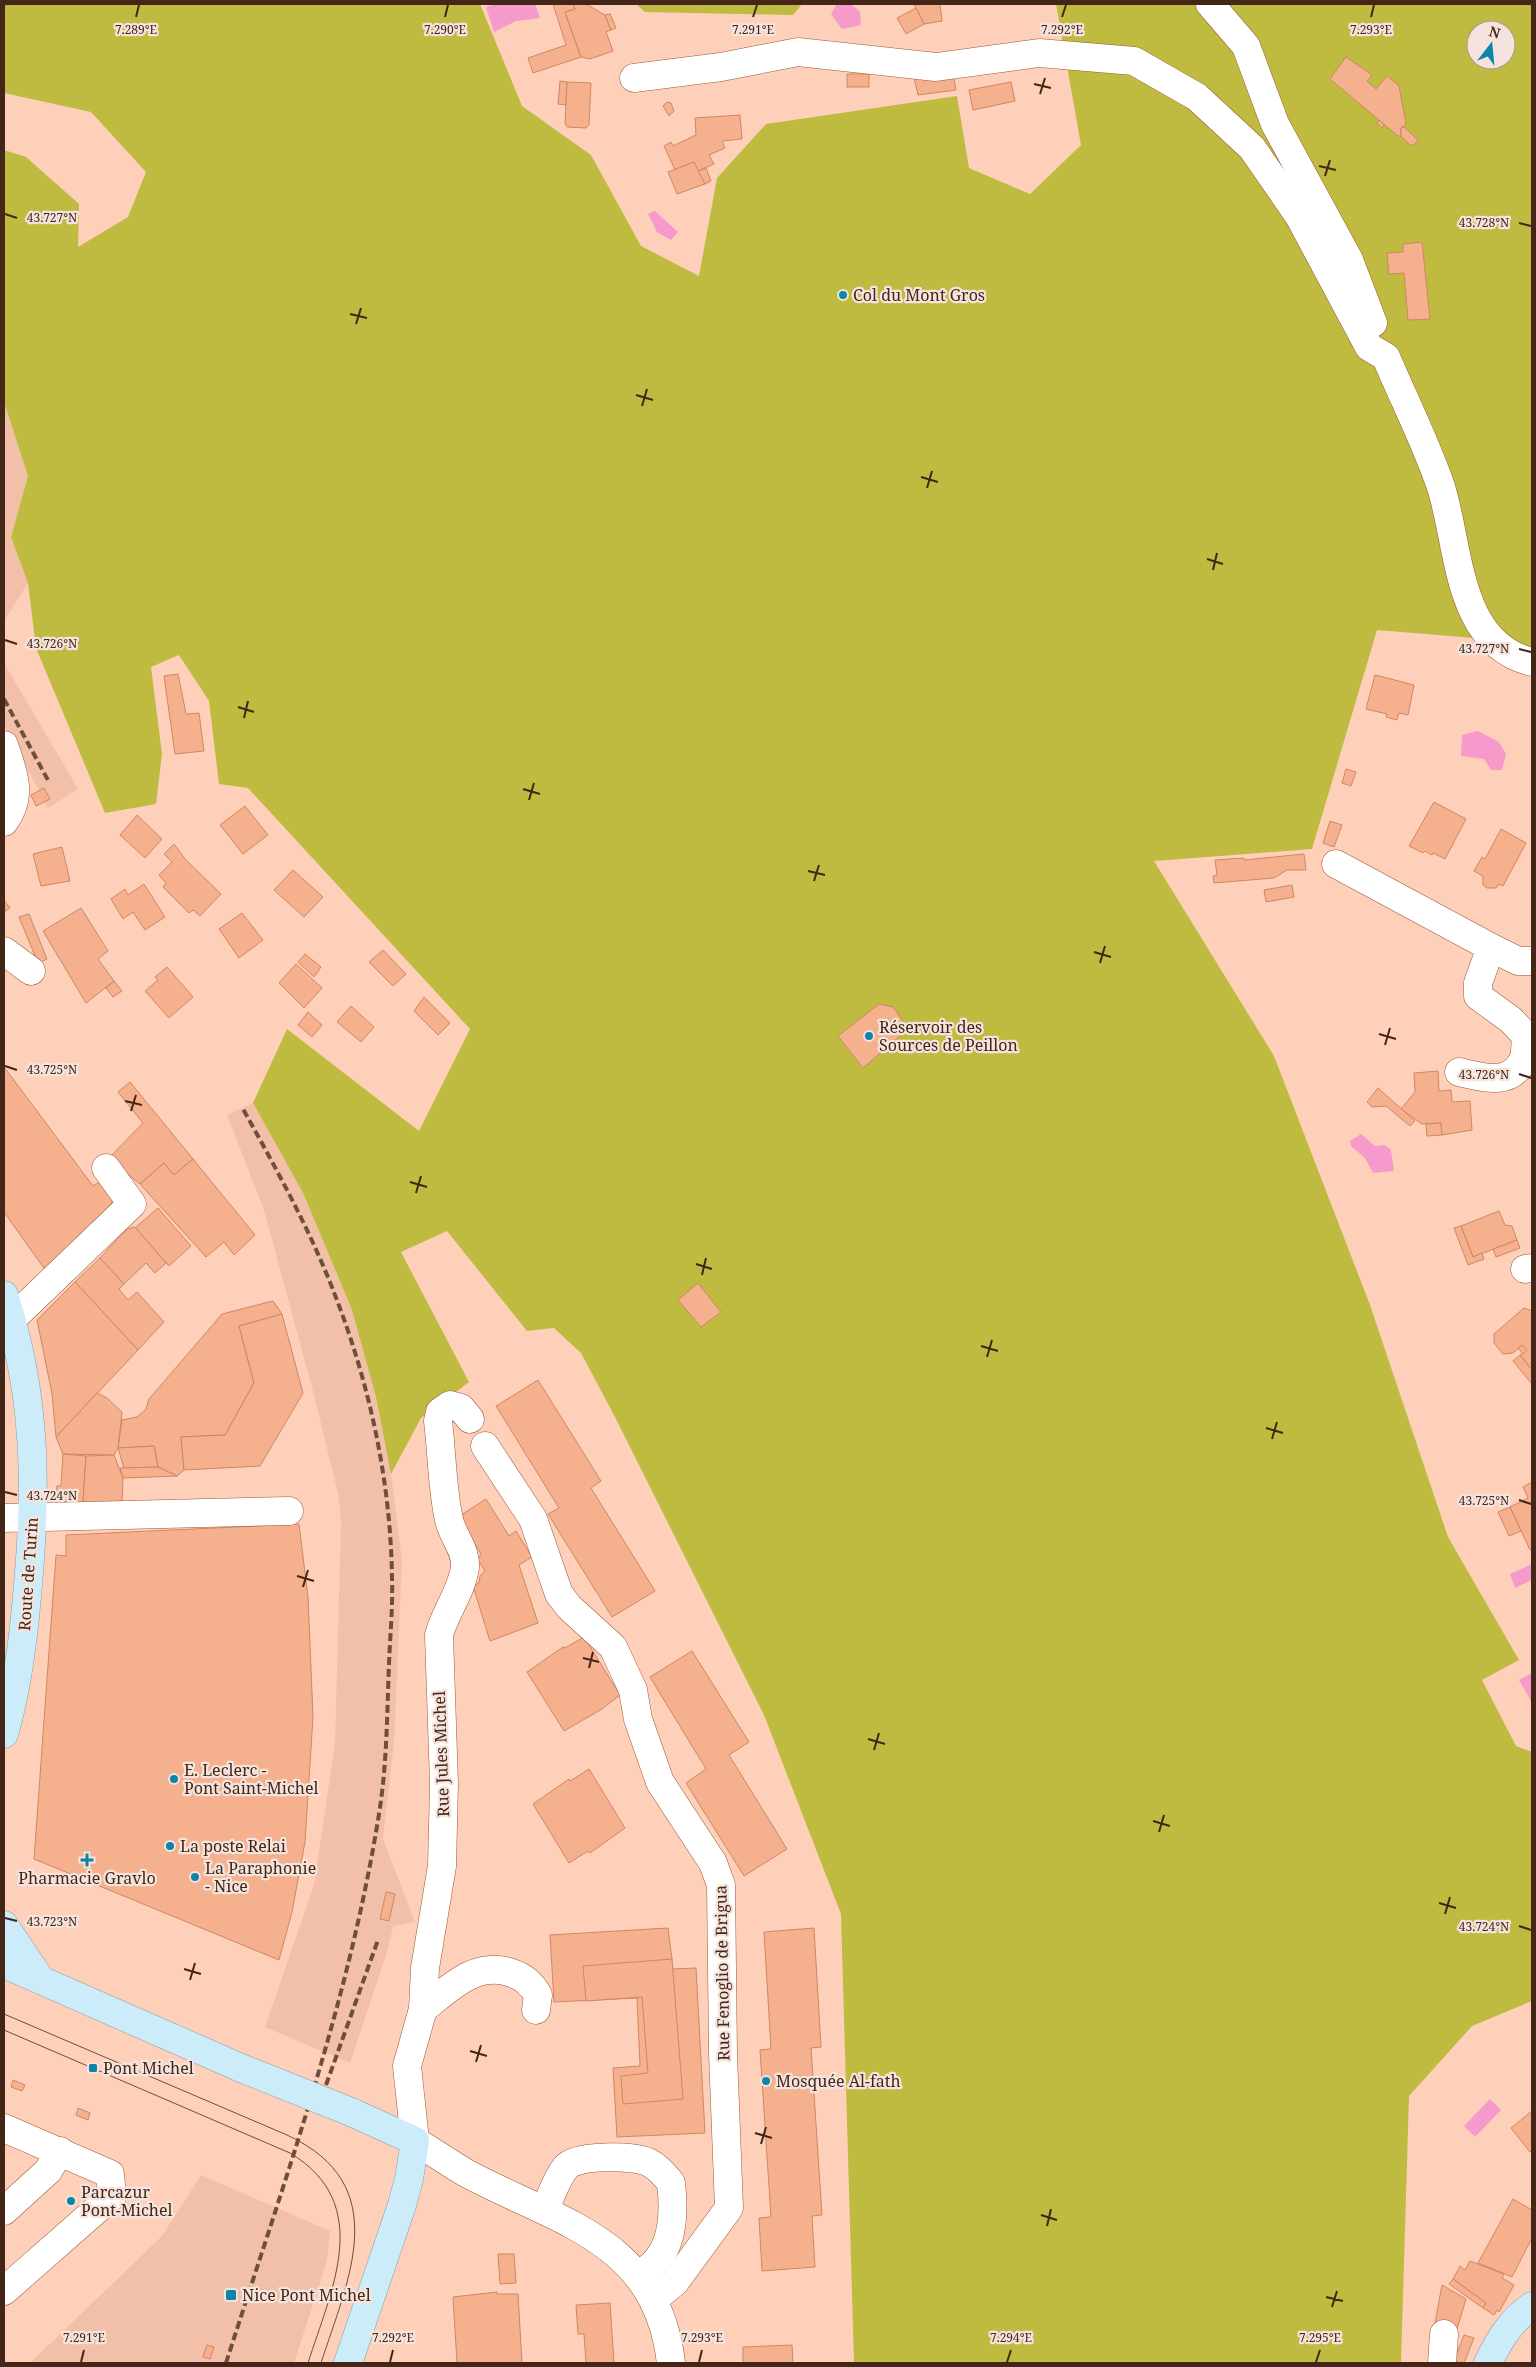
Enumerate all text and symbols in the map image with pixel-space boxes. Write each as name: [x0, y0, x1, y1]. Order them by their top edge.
north arrow: [1466, 20, 1516, 70]
text: 7.289°E: [115, 21, 157, 38]
text: 7.290°E: [424, 21, 466, 38]
text: 7.291°E: [732, 21, 774, 38]
text: 7.292°E: [1041, 21, 1083, 38]
text: 7.293°E: [1350, 21, 1392, 38]
text: N: [1487, 21, 1503, 43]
text: 43.727°N: [27, 209, 77, 226]
text: 43.728°N: [1459, 214, 1509, 231]
place label: Col du Mont Gros: [853, 284, 985, 306]
marker: Col du Mont Gros: [837, 289, 849, 301]
text: 43.726°N: [27, 635, 77, 652]
text: 43.727°N: [1459, 640, 1509, 657]
place label: Réservoir des Sources de Peillon: [879, 1016, 1018, 1056]
marker: Réservoir des Sources de Peillon: [863, 1030, 875, 1042]
text: 43.725°N: [27, 1061, 77, 1078]
text: 43.726°N: [1459, 1066, 1509, 1083]
text: 43.724°N: [27, 1487, 77, 1504]
text: 43.725°N: [1459, 1492, 1509, 1509]
street label: Route de Turin: [13, 1517, 43, 1631]
street label: Rue Jules Michel: [428, 1691, 454, 1817]
place label: E. Leclerc - Pont Saint-Michel: [184, 1759, 318, 1799]
marker: E. Leclerc - Pont Saint-Michel: [168, 1773, 180, 1785]
place label: La poste Relai: [180, 1835, 286, 1857]
marker: La poste Relai: [164, 1840, 176, 1852]
marker: Pharmacie Gravlo: [81, 1854, 93, 1866]
place label: La Paraphonie - Nice: [205, 1857, 316, 1897]
place label: Pharmacie Gravlo: [18, 1867, 156, 1889]
marker: La Paraphonie - Nice: [189, 1871, 201, 1883]
street label: Rue Fenoglio de Brigua: [709, 1885, 735, 2061]
text: 43.723°N: [27, 1913, 77, 1930]
text: 43.724°N: [1459, 1918, 1509, 1935]
place label: Pont Michel: [103, 2057, 194, 2079]
marker: Pont Michel: [87, 2062, 99, 2074]
place label: Mosquée Al-fath: [776, 2070, 901, 2092]
marker: Mosquée Al-fath: [760, 2075, 772, 2087]
place label: Parcazur Pont-Michel: [81, 2181, 173, 2221]
marker: Parcazur Pont-Michel: [65, 2195, 77, 2207]
place label: Nice Pont Michel: [242, 2284, 371, 2306]
marker: Nice Pont Michel: [224, 2288, 238, 2302]
text: 7.291°E: [63, 2329, 105, 2346]
text: 7.292°E: [372, 2329, 414, 2346]
text: 7.293°E: [681, 2329, 723, 2346]
text: 7.294°E: [990, 2329, 1032, 2346]
text: 7.295°E: [1299, 2329, 1341, 2346]

